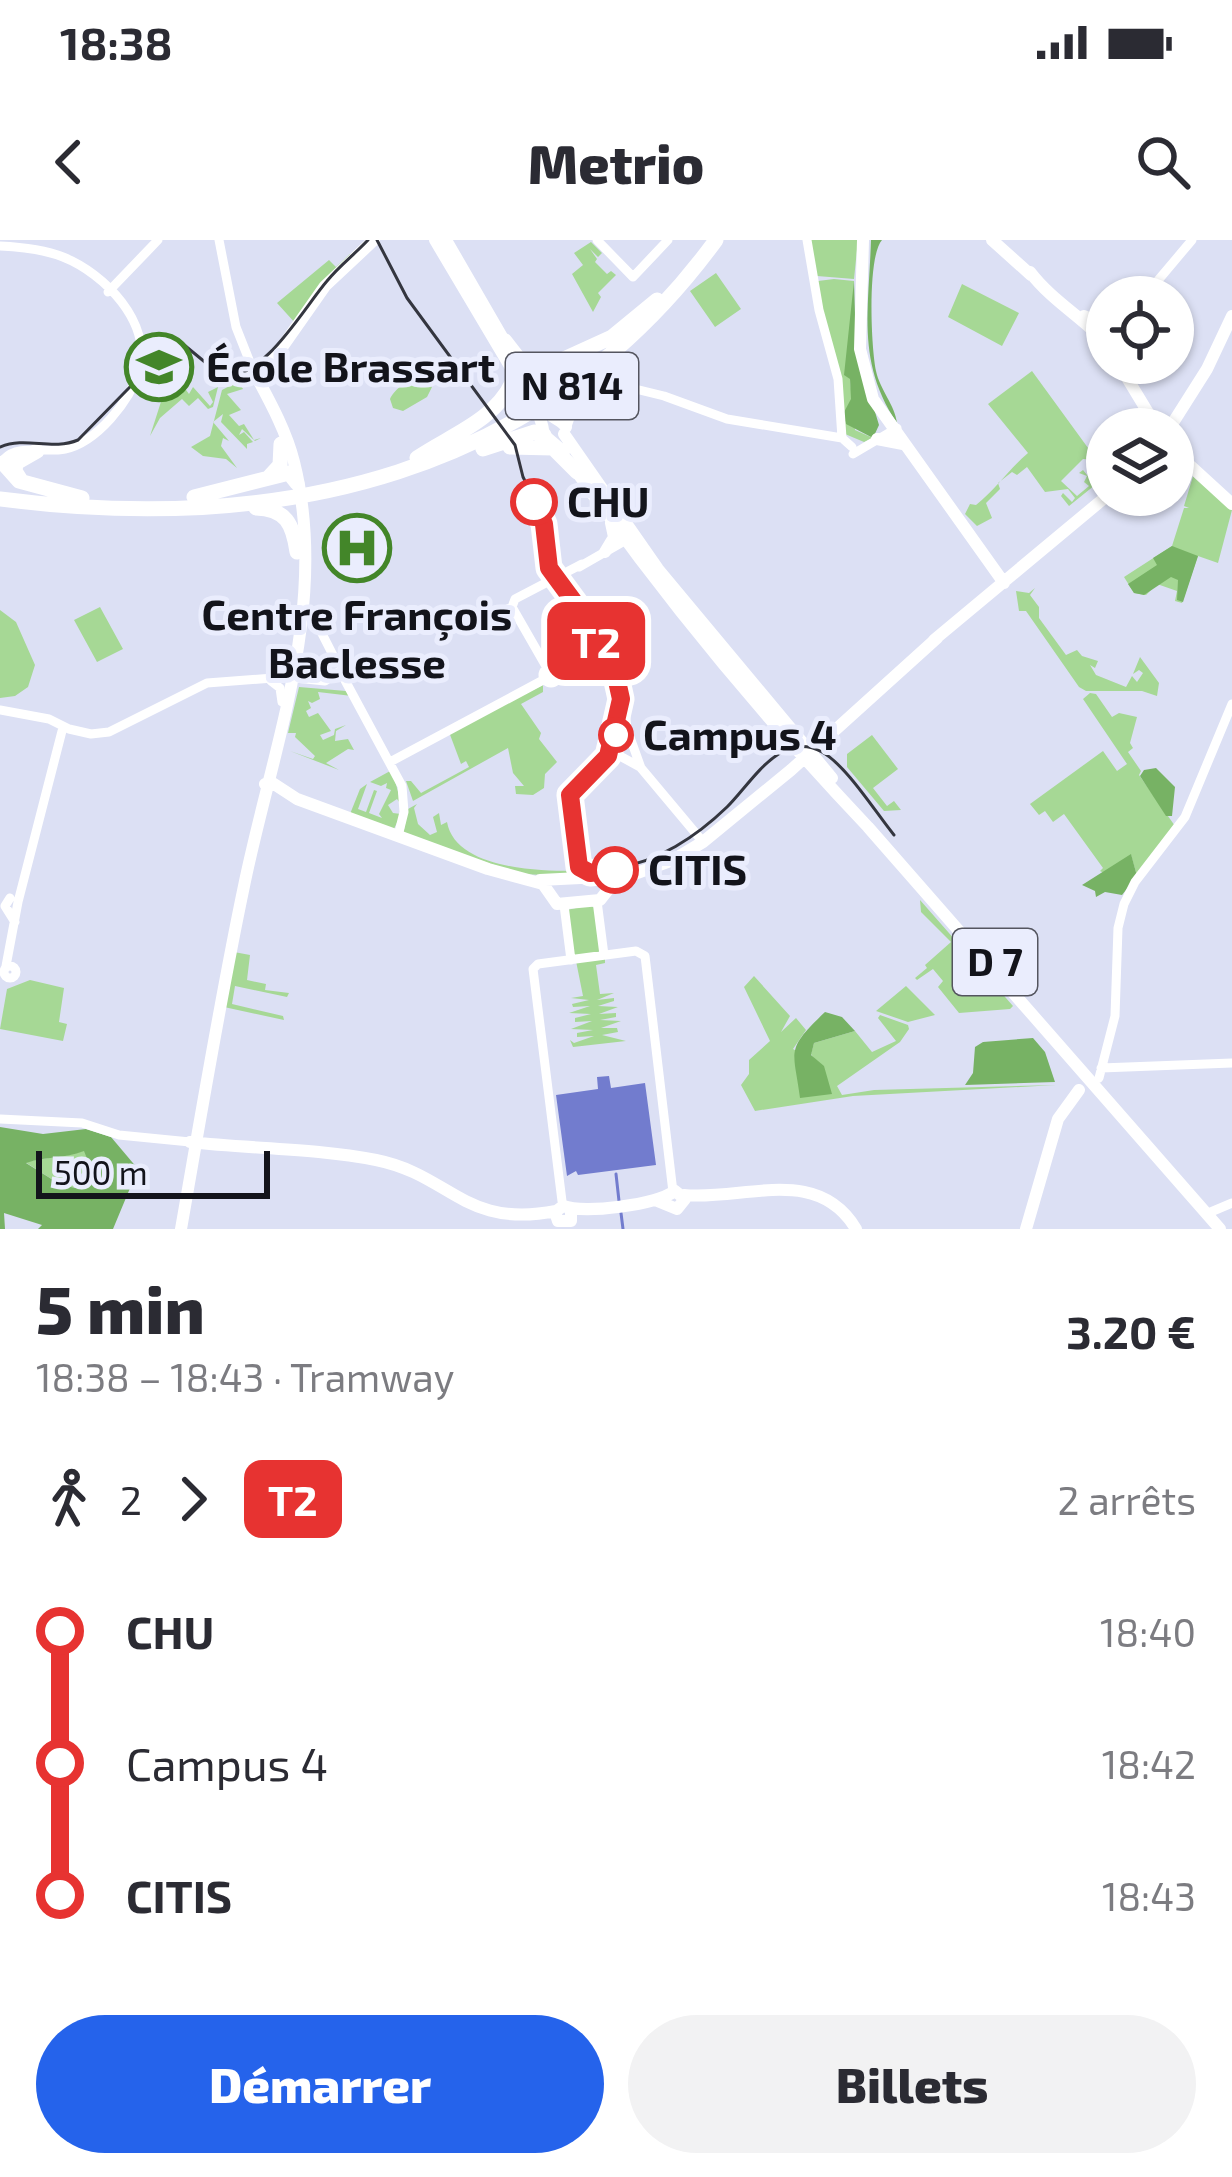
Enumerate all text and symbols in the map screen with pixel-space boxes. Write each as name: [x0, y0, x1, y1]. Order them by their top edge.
text: 18:38: [60, 15, 173, 69]
icon: back: [36, 129, 102, 195]
icon: search: [1130, 129, 1196, 195]
text: Metrio: [528, 130, 704, 195]
map controls: [1086, 276, 1194, 516]
button: locate: [1086, 276, 1194, 384]
school or university icon: École Brassart: [124, 332, 194, 402]
place label: École Brassart: [206, 340, 495, 390]
road number: N 814: [506, 353, 638, 419]
button: layers: [1086, 408, 1194, 516]
place label: CHU: [567, 475, 650, 525]
marker: CHU: [512, 480, 556, 524]
hospital icon: Centre François Baclesse: [322, 513, 392, 583]
place label: Centre François Baclesse: [202, 588, 512, 686]
line badge: T2: [542, 602, 650, 680]
text: T2: [571, 616, 621, 666]
place label: Campus 4: [643, 708, 837, 758]
marker: Campus 4: [600, 719, 632, 751]
place label: CITIS: [648, 843, 747, 893]
marker: CITIS: [593, 848, 637, 892]
road number: D 7: [953, 929, 1037, 995]
scale bar: [36, 1145, 270, 1198]
text: 500 m: [54, 1152, 148, 1192]
text: 5 min: [36, 1268, 205, 1347]
text: 3.20 €: [1066, 1304, 1196, 1358]
text: 18:38 – 18:43 · Tramway: [36, 1353, 454, 1400]
icon: walk: [36, 1466, 102, 1532]
icon: forward: [160, 1466, 226, 1532]
text: T2: [268, 1474, 318, 1524]
text: 2: [120, 1476, 142, 1523]
text: 2 arrêts: [1058, 1476, 1196, 1523]
text: CHU: [126, 1604, 214, 1658]
text: 18:40: [1100, 1608, 1196, 1655]
text: Campus 4: [126, 1736, 328, 1790]
text: 18:42: [1102, 1740, 1196, 1787]
text: CITIS: [126, 1868, 232, 1922]
text: 18:43: [1102, 1872, 1196, 1919]
button: Démarrer: [36, 2015, 604, 2153]
button: Billets: [628, 2015, 1196, 2153]

